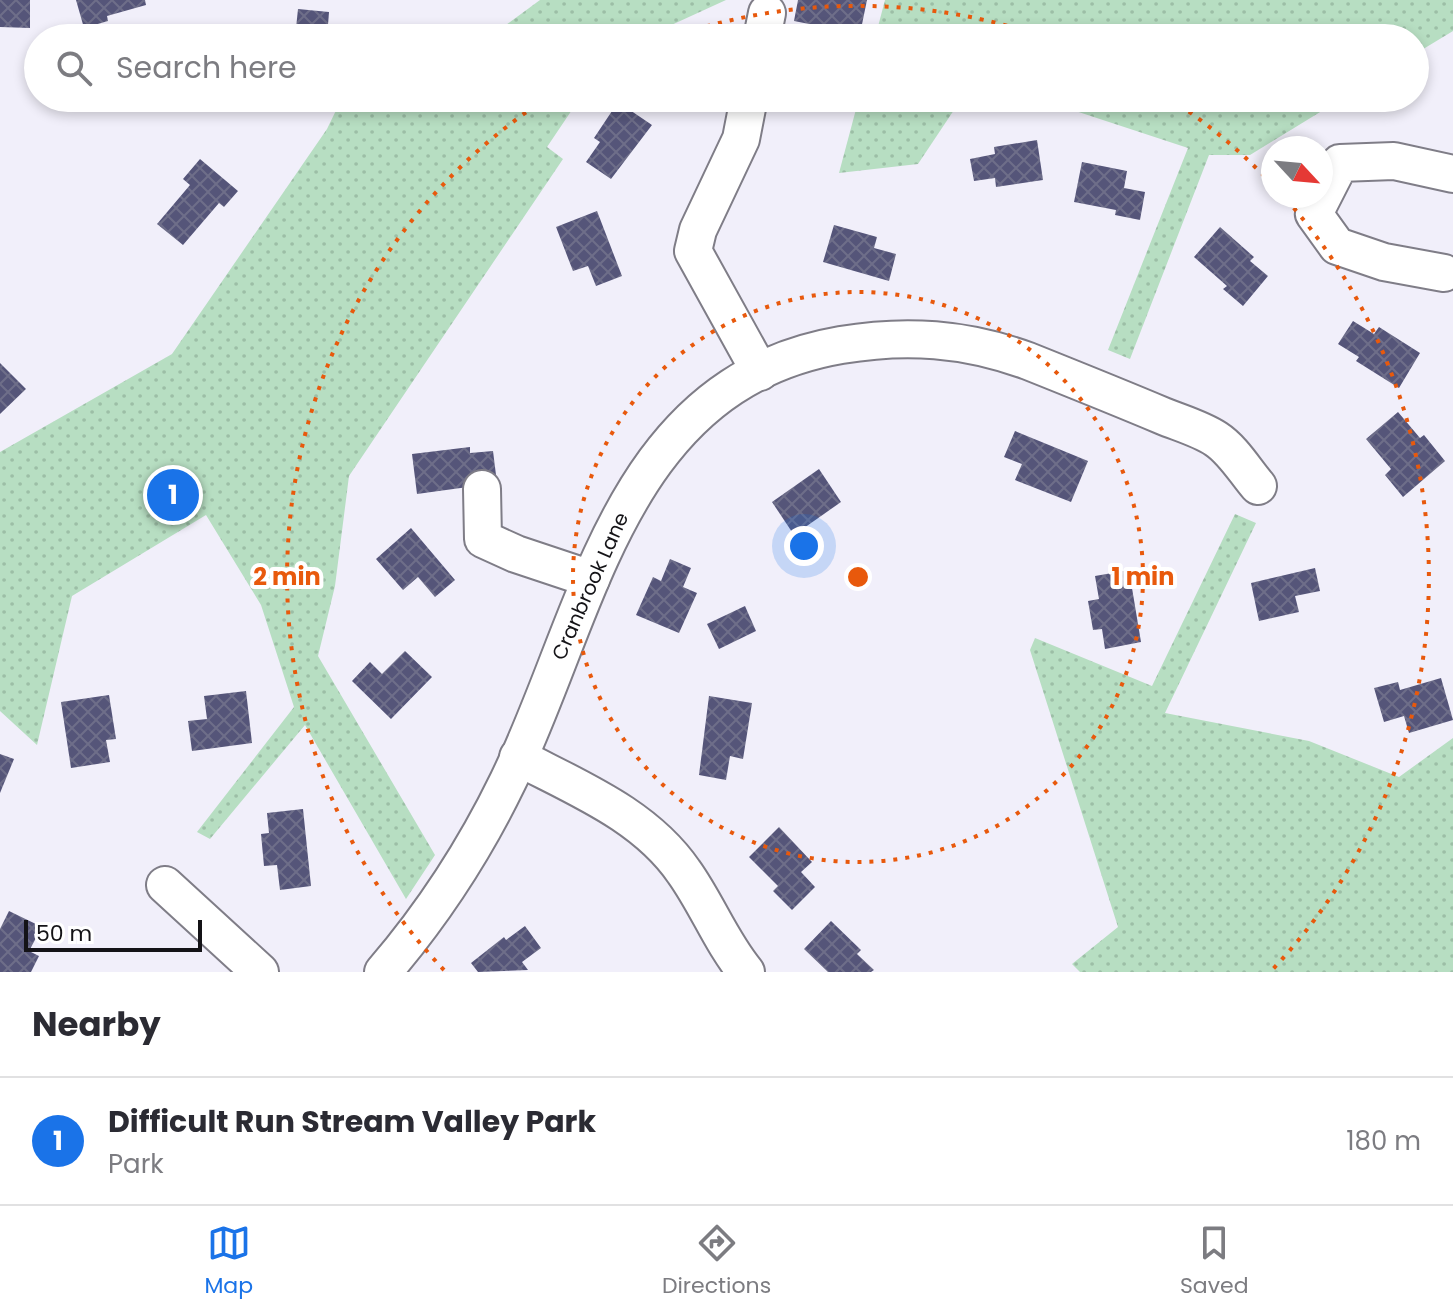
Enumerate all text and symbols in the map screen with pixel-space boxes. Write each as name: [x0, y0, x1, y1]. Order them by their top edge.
search box: [24, 24, 1429, 112]
icon: search: [52, 46, 96, 90]
text: Search here: [116, 46, 297, 89]
north arrow: [1261, 136, 1333, 208]
pin: 1: [147, 465, 199, 525]
street label: Cranbrook Lane: [545, 508, 635, 664]
your location: [784, 526, 824, 566]
text: 2 min: [253, 560, 321, 593]
text: 1 min: [1112, 560, 1174, 593]
centre of rings: [844, 563, 872, 591]
scale bar: [24, 916, 202, 952]
text: 50 m: [36, 918, 92, 949]
text: Nearby: [32, 1000, 161, 1048]
text: Difficult Run Stream Valley Park: [108, 1100, 596, 1143]
text: 1: [53, 1123, 63, 1159]
text: 180 m: [1346, 1123, 1421, 1159]
text: Park: [108, 1146, 164, 1182]
tab: Map: [204, 1221, 253, 1302]
tab: Directions: [662, 1221, 771, 1302]
tab: Saved: [1180, 1221, 1249, 1302]

